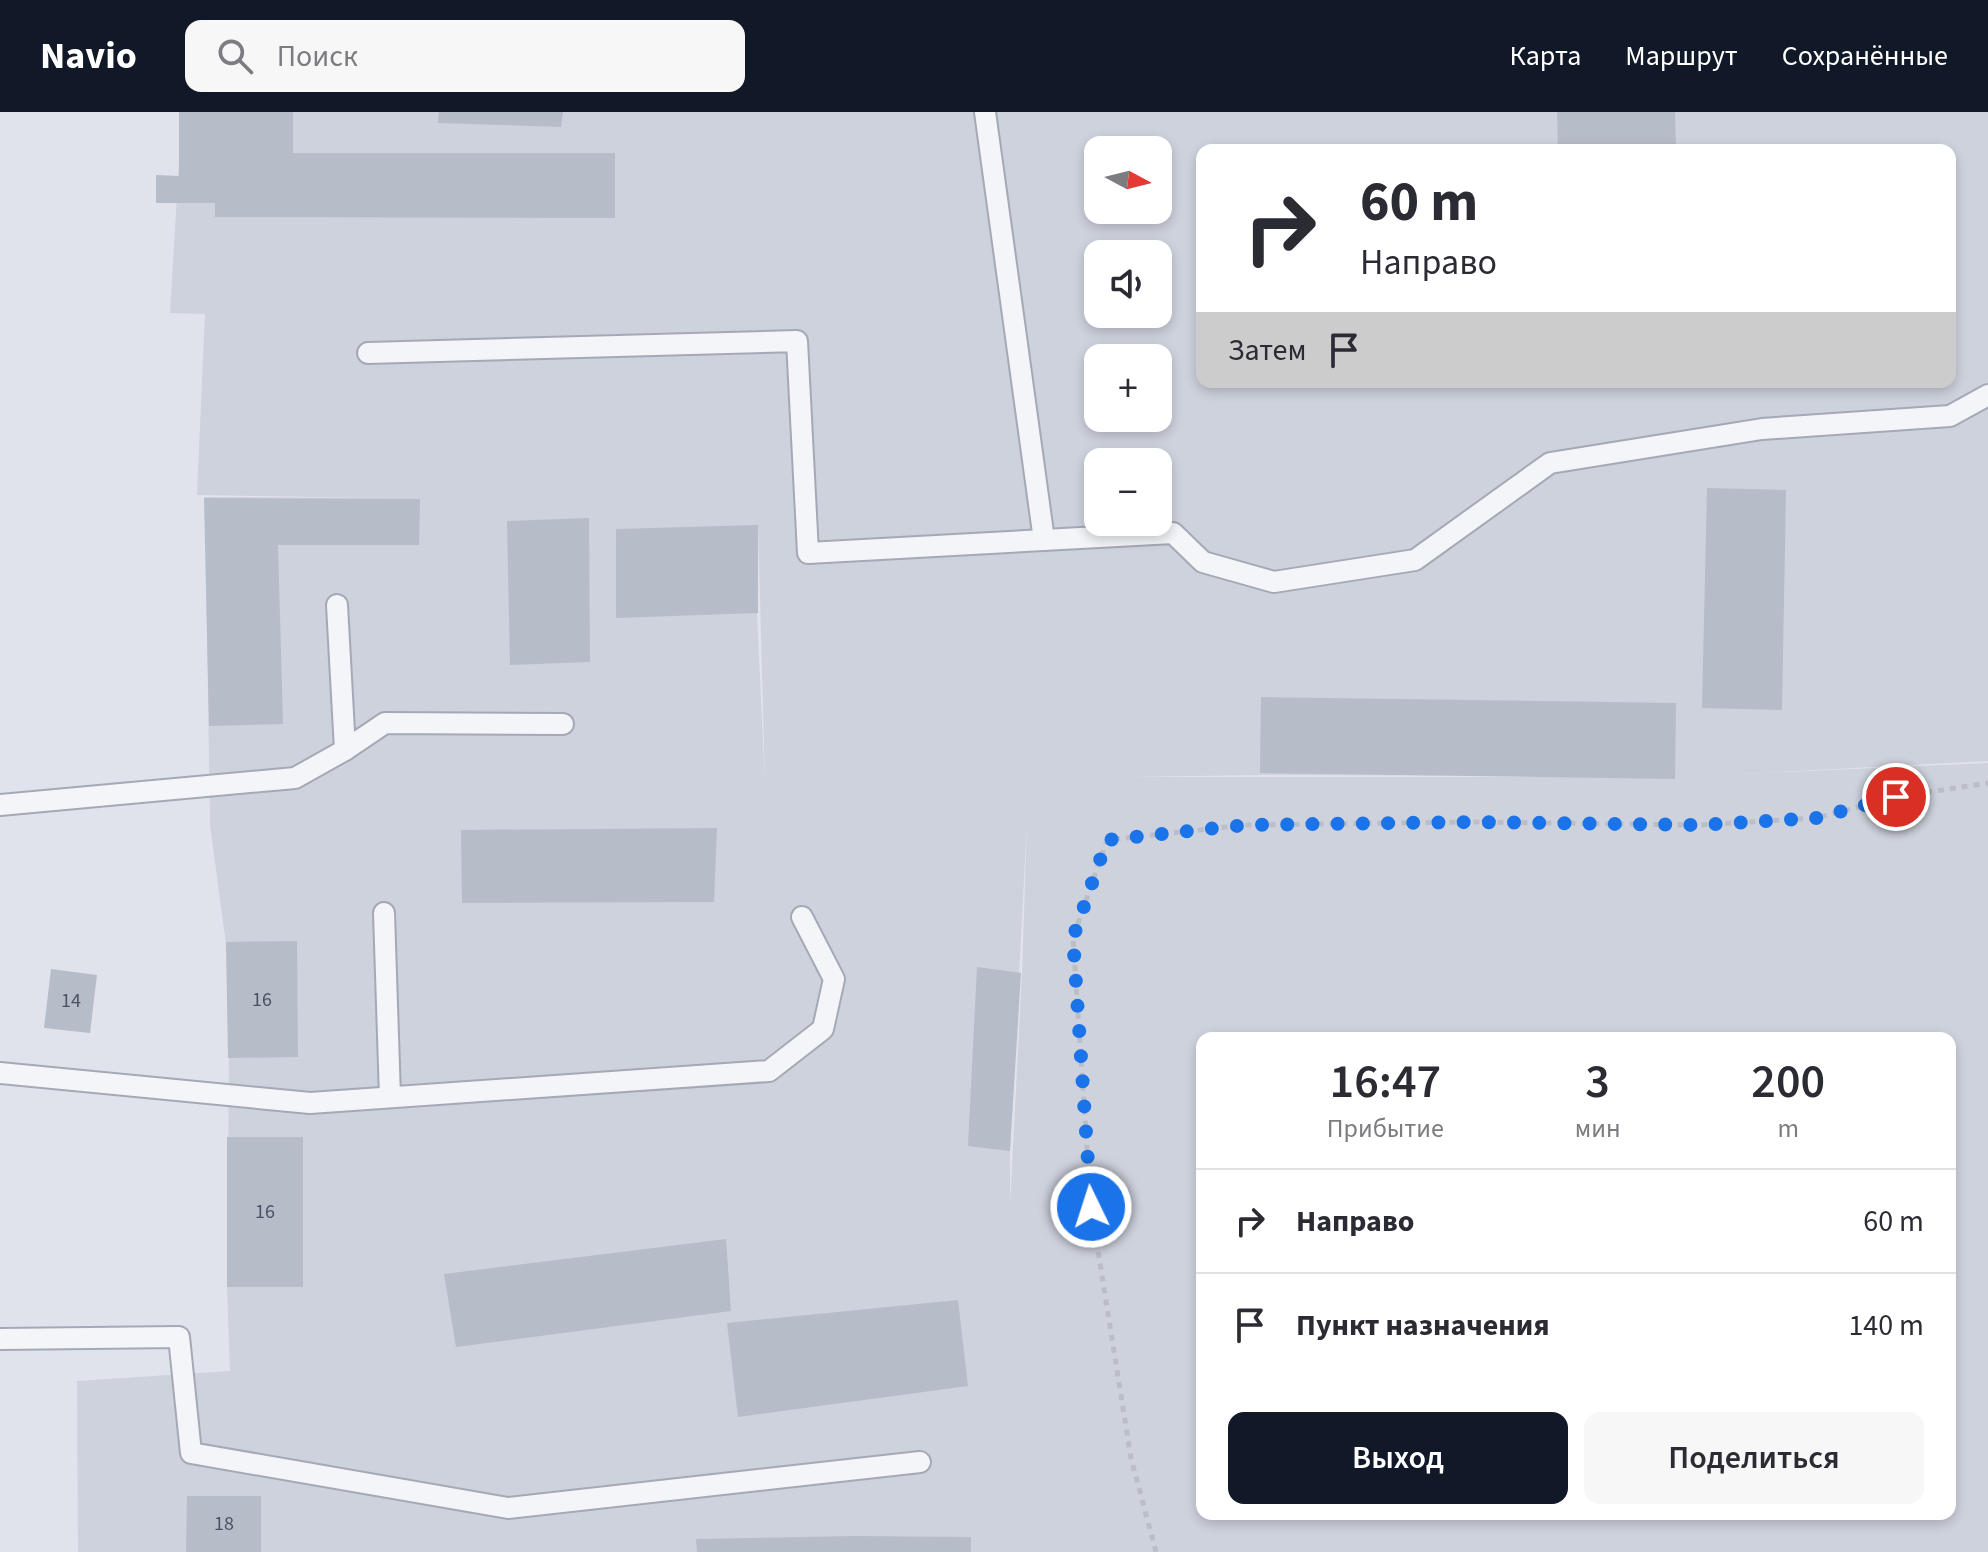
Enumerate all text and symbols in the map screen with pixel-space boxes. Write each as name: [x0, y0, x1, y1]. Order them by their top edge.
search box: [185, 20, 745, 92]
text: Navio: [40, 29, 137, 83]
icon: search: [213, 34, 257, 78]
text: Поиск: [277, 35, 358, 78]
text: Карта: [1510, 36, 1581, 76]
text: Маршрут: [1625, 36, 1738, 76]
text: Сохранённые: [1782, 36, 1948, 76]
north arrow: [1084, 136, 1172, 224]
map controls: [1084, 136, 1172, 536]
text: 60 m: [1360, 163, 1478, 242]
icon: right: [1228, 176, 1332, 280]
text: Направо: [1360, 237, 1497, 288]
button: sound: [1084, 240, 1172, 328]
icon: arrive: [1322, 328, 1366, 372]
text: Затем: [1228, 329, 1306, 372]
button: +: [1084, 344, 1172, 432]
button: −: [1084, 448, 1172, 536]
pin: [1862, 763, 1930, 831]
icon: arrive: [1874, 775, 1918, 819]
house number: 16: [252, 986, 272, 1014]
house number: 14: [61, 987, 81, 1015]
text: 16:47: [1330, 1048, 1441, 1116]
text: 3: [1585, 1048, 1610, 1116]
text: 200: [1751, 1048, 1825, 1116]
text: Прибытие: [1327, 1110, 1444, 1147]
text: мин: [1575, 1110, 1621, 1147]
text: m: [1777, 1110, 1799, 1147]
position arrow: [1049, 1165, 1133, 1249]
house number: 16: [255, 1198, 275, 1226]
icon: right: [1228, 1199, 1272, 1243]
text: Направо: [1296, 1200, 1414, 1243]
text: 60 m: [1863, 1200, 1924, 1243]
icon: arrive: [1228, 1303, 1272, 1347]
text: Пункт назначения: [1296, 1304, 1550, 1347]
text: 140 m: [1848, 1304, 1924, 1347]
button: Выход: [1228, 1412, 1568, 1504]
button: Поделиться: [1584, 1412, 1924, 1504]
house number: 18: [214, 1510, 234, 1538]

